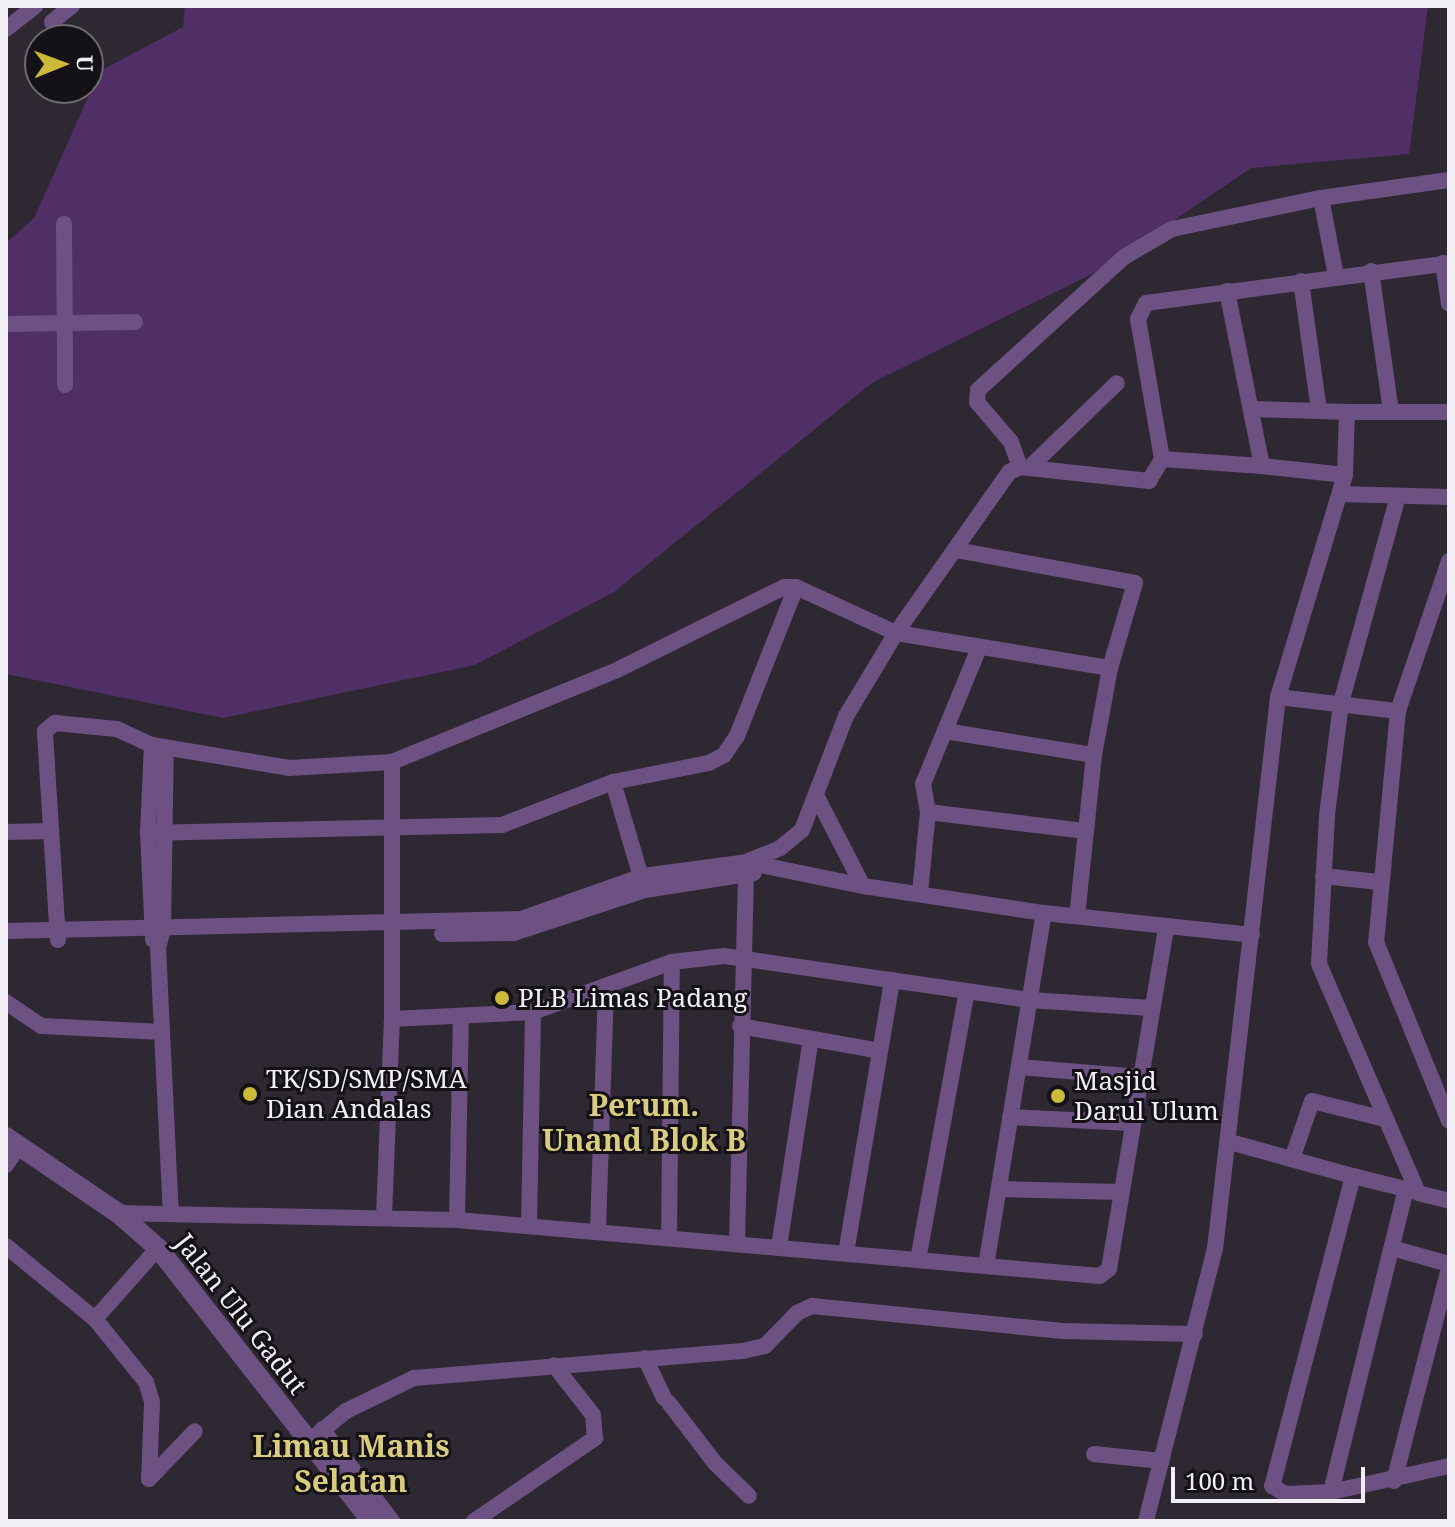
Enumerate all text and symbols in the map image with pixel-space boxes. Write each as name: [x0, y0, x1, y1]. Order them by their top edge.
north arrow: [24, 24, 104, 104]
text: U: [71, 55, 101, 72]
place label: PLB Limas Padang: [518, 982, 748, 1014]
marker: PLB Limas Padang: [493, 989, 511, 1007]
place label: TK/SD/SMP/SMA Dian Andalas: [266, 1063, 467, 1124]
place label: Masjid Darul Ulum: [1074, 1065, 1219, 1126]
marker: TK/SD/SMP/SMA Dian Andalas: [241, 1085, 259, 1103]
district label: Perum. Unand Blok B: [542, 1087, 746, 1158]
marker: Masjid Darul Ulum: [1049, 1087, 1067, 1105]
street label: Jalan Ulu Gadut: [169, 1228, 313, 1400]
district label: Limau Manis Selatan: [252, 1428, 450, 1498]
scale bar: [1175, 1451, 1369, 1501]
text: 100 m: [1185, 1464, 1254, 1497]

